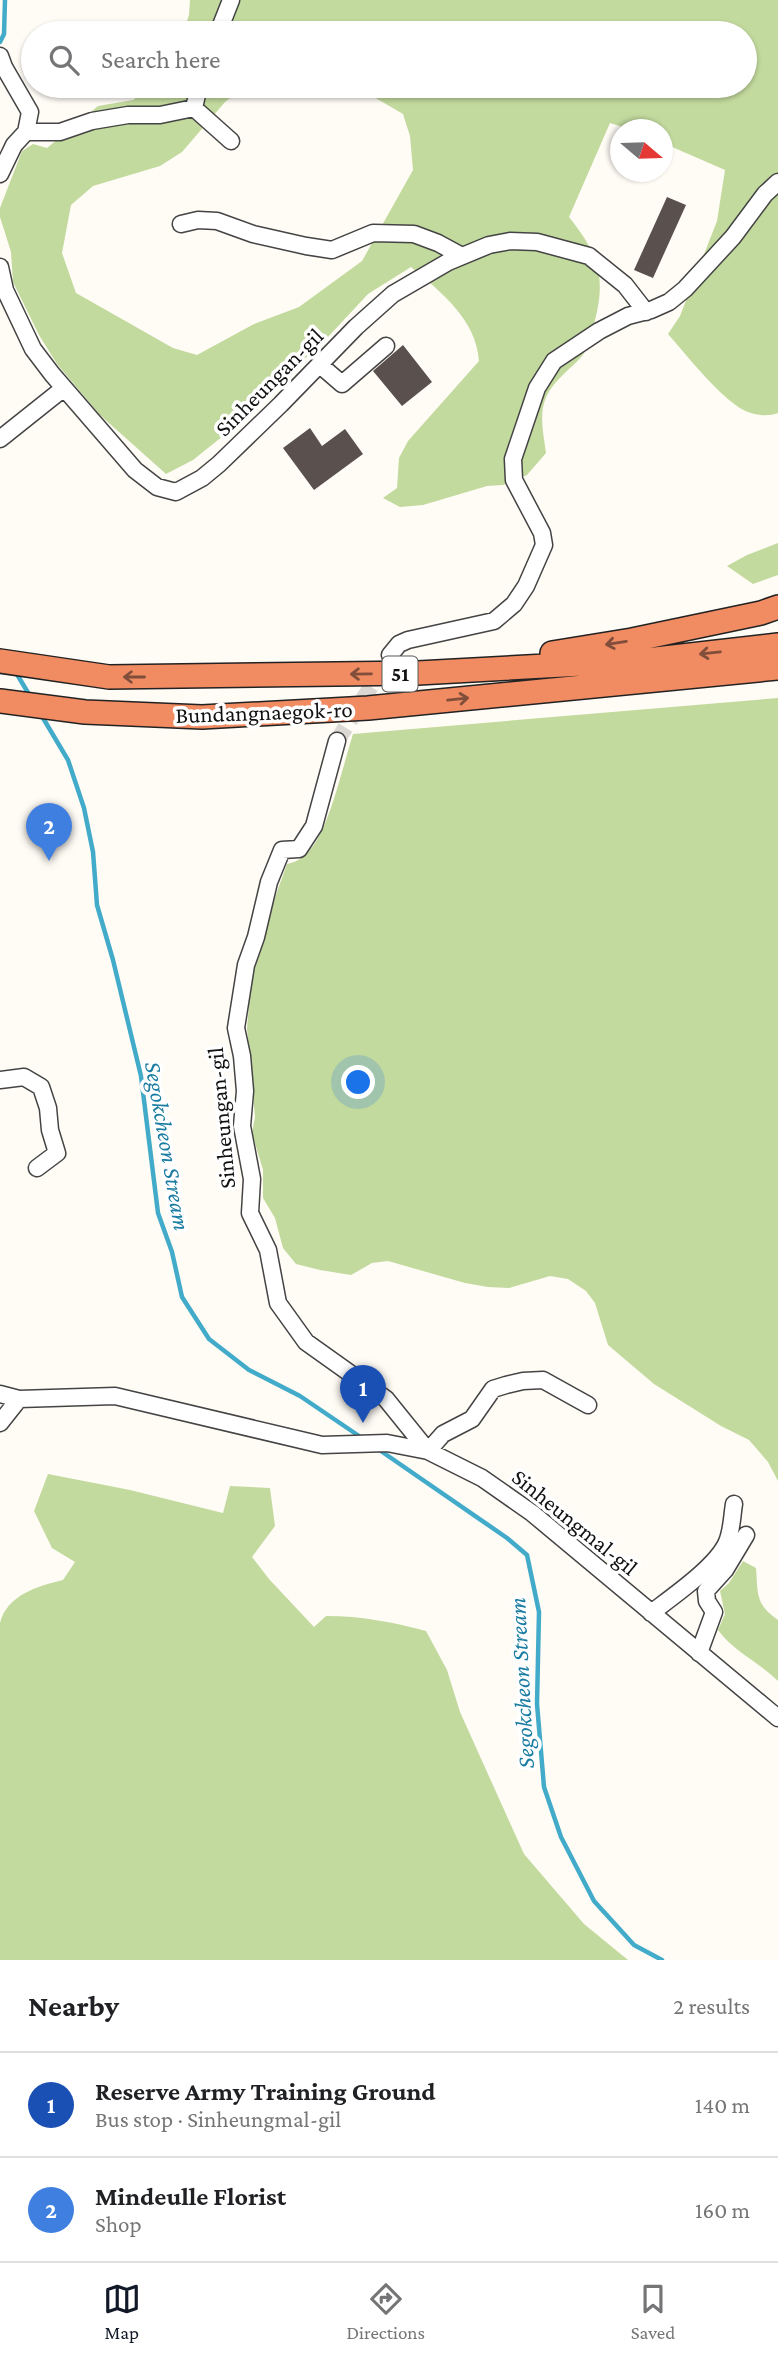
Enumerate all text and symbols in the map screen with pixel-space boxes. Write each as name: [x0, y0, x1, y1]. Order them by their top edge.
search box: [21, 21, 757, 98]
icon: search: [45, 41, 83, 79]
text: Search here: [101, 45, 220, 74]
north arrow: [610, 119, 673, 182]
street label: Sinheungan-gil: [210, 323, 328, 441]
one-way arrow: [605, 637, 628, 650]
one-way arrow: [699, 646, 722, 659]
road number: 51: [382, 656, 418, 692]
one-way arrow: [350, 667, 373, 681]
one-way arrow: [122, 670, 145, 684]
one-way arrow: [446, 692, 469, 705]
street label: Bundangnaegok-ro: [175, 696, 353, 728]
pin: 2: [26, 803, 72, 861]
street label: Sinheungan-gil: [202, 1046, 240, 1190]
water label: Segokcheon Stream: [140, 1059, 196, 1233]
your location: [341, 1065, 375, 1099]
pin: 1: [340, 1365, 386, 1423]
street label: Sinheungmal-gil: [507, 1463, 643, 1581]
water label: Segokcheon Stream: [503, 1597, 539, 1769]
text: Nearby: [28, 1989, 119, 2022]
text: 2 results: [673, 1993, 750, 2019]
text: Reserve Army Training Ground: [95, 2077, 436, 2106]
text: 1: [47, 2092, 55, 2118]
text: 140 m: [695, 2092, 750, 2118]
text: Bus stop · Sinheungmal-gil: [95, 2106, 341, 2132]
text: Mindeulle Florist: [95, 2182, 286, 2211]
text: 2: [45, 2197, 57, 2223]
text: 160 m: [695, 2197, 750, 2223]
text: Shop: [95, 2211, 142, 2237]
tab: Map: [103, 2280, 141, 2343]
tab: Directions: [346, 2280, 425, 2343]
tab: Saved: [631, 2280, 675, 2343]

